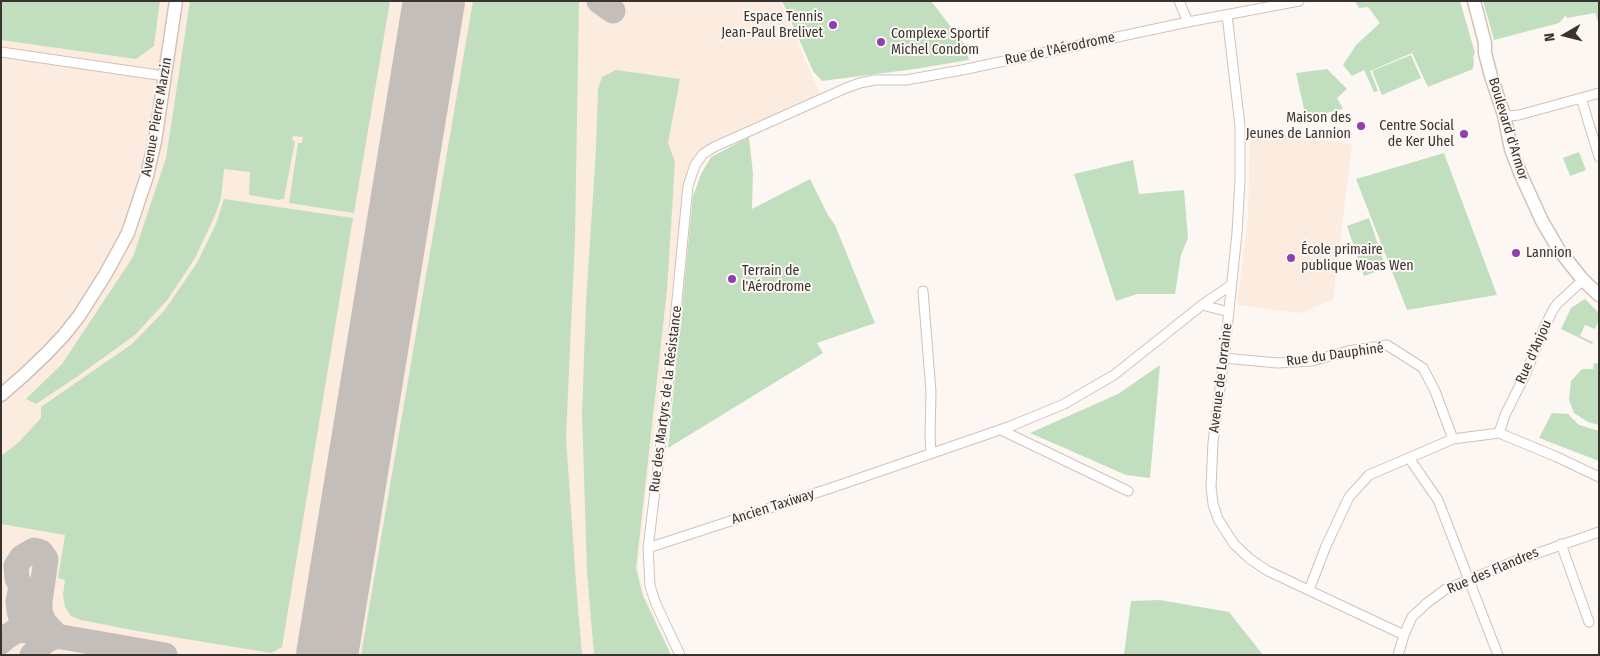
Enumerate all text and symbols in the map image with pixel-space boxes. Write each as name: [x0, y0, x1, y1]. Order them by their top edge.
place label: Espace Tennis Jean-Paul Brelivet: [721, 9, 823, 41]
north arrow: [1540, 10, 1590, 60]
marker: Espace Tennis Jean-Paul Brelivet: [827, 19, 839, 31]
place label: Complexe Sportif Michel Condom: [891, 26, 989, 58]
street label: Rue de l'Aérodrome: [1004, 29, 1116, 69]
text: N: [1541, 32, 1559, 43]
marker: Complexe Sportif Michel Condom: [875, 36, 887, 48]
street label: Avenue Pierre Marzin: [138, 56, 176, 178]
street label: Boulevard d'Armor: [1484, 76, 1532, 182]
place label: Maison des Jeunes de Lannion: [1246, 110, 1351, 142]
place label: Centre Social de Ker Uhel: [1379, 118, 1454, 150]
marker: Maison des Jeunes de Lannion: [1355, 120, 1367, 132]
marker: Centre Social de Ker Uhel: [1458, 128, 1470, 140]
place label: École primaire publique Woas Wen: [1301, 242, 1414, 274]
place label: Lannion: [1526, 245, 1572, 261]
marker: Lannion: [1510, 247, 1522, 259]
marker: École primaire publique Woas Wen: [1285, 252, 1297, 264]
place label: Terrain de l'Aérodrome: [742, 263, 811, 296]
marker: Terrain de l'Aérodrome: [726, 273, 738, 285]
street label: Rue des Martyrs de la Résistance: [646, 305, 686, 493]
street label: Rue d'Anjou: [1512, 318, 1556, 386]
street label: Avenue de Lorraine: [1206, 322, 1236, 434]
street label: Rue du Dauphiné: [1285, 340, 1385, 370]
street label: Ancien Taxiway: [729, 486, 817, 528]
street label: Rue des Flandres: [1445, 544, 1541, 598]

